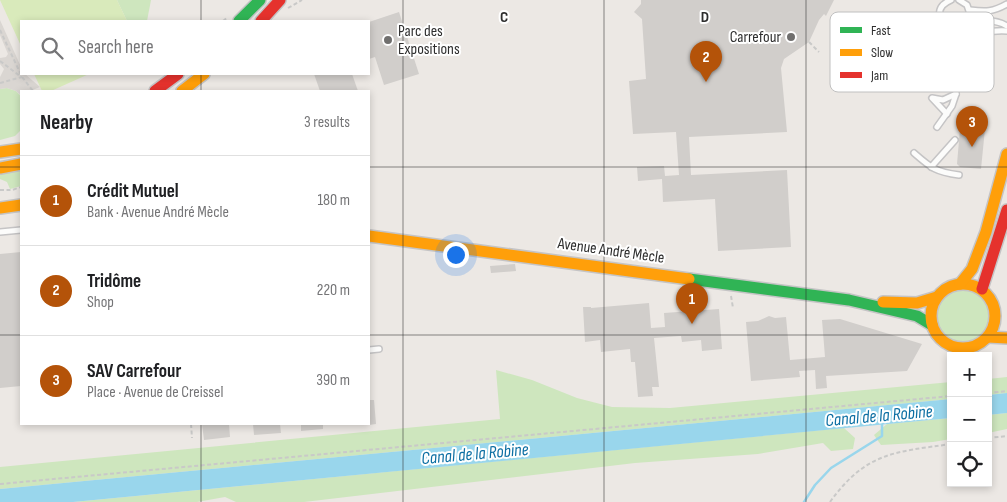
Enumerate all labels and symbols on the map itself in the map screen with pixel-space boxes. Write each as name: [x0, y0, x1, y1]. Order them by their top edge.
text: C: [500, 8, 508, 27]
text: D: [701, 8, 709, 27]
legend: [830, 12, 994, 92]
place label: Parc des Expositions: [398, 22, 460, 59]
text: Fast: [871, 22, 891, 39]
place label: Carrefour: [730, 28, 781, 47]
marker: Carrefour: [785, 31, 797, 43]
marker: Parc des Expositions: [382, 34, 394, 46]
pin: 2: [690, 41, 722, 82]
text: Slow: [871, 44, 893, 61]
text: Jam: [870, 67, 888, 84]
pin: 3: [956, 106, 988, 147]
street label: Avenue André Mècle: [556, 234, 666, 268]
your location: [443, 242, 469, 268]
pin: 1: [676, 283, 708, 324]
water label: Canal de la Robine: [824, 401, 934, 431]
water label: Canal de la Robine: [420, 439, 530, 469]

